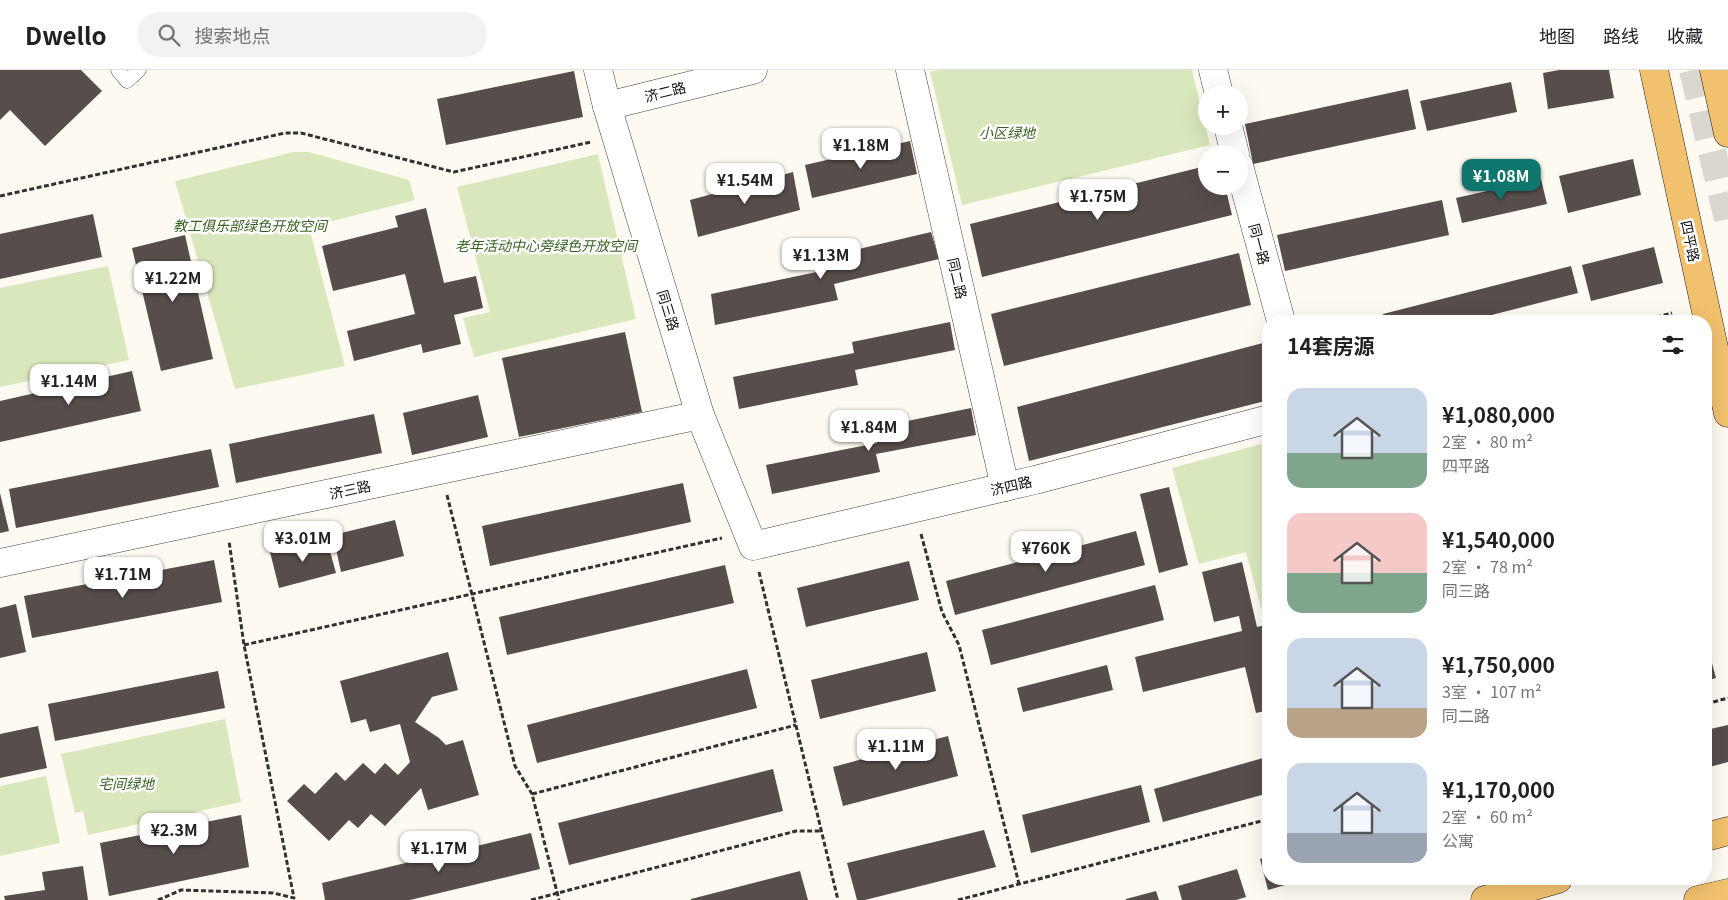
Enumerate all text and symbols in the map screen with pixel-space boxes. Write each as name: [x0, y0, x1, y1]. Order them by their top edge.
search box: [137, 12, 487, 57]
text: Dwello: [25, 17, 107, 52]
icon: search: [155, 21, 183, 49]
text: 搜索地点: [195, 21, 271, 48]
text: 地图: [1539, 22, 1575, 48]
text: 路线: [1603, 22, 1639, 48]
text: 收藏: [1667, 22, 1703, 48]
street label: 济二路: [642, 76, 688, 106]
map controls: [1198, 85, 1248, 195]
button: +: [1198, 85, 1248, 135]
park label: 小区绿地: [979, 122, 1037, 142]
pin: ¥1.18M: [820, 128, 902, 170]
text: ¥1.18M: [833, 132, 889, 156]
button: −: [1198, 145, 1248, 195]
pin: ¥1.08M: [1460, 158, 1542, 201]
pin: ¥1.54M: [704, 162, 786, 205]
text: ¥1.08M: [1473, 163, 1529, 187]
text: ¥1.54M: [717, 167, 773, 191]
pin: ¥1.75M: [1057, 178, 1139, 221]
text: ¥1.75M: [1070, 183, 1126, 207]
park label: 教工俱乐部绿色开放空间: [173, 215, 329, 235]
street label: 四平路: [1677, 218, 1705, 264]
street label: 同一路: [1245, 221, 1275, 267]
park label: 老年活动中心旁绿色开放空间: [455, 235, 639, 255]
pin: ¥1.13M: [780, 238, 862, 280]
text: ¥1.13M: [793, 242, 849, 266]
street label: 同二路: [944, 255, 972, 301]
pin: ¥1.22M: [132, 260, 214, 303]
text: ¥1.22M: [145, 265, 201, 289]
street label: 同三路: [653, 287, 685, 333]
text: 14套房源: [1287, 330, 1375, 360]
icon: filters: [1659, 331, 1687, 359]
pin: ¥1.14M: [28, 364, 110, 406]
text: ¥1.14M: [41, 368, 97, 392]
text: ¥1,080,000: [1442, 399, 1555, 429]
icon: home: [1327, 408, 1387, 468]
pin: ¥1.84M: [828, 410, 910, 452]
text: ¥1.84M: [841, 414, 897, 438]
text: 2室 · 80 m²: [1442, 429, 1533, 453]
text: 四平路: [1442, 453, 1490, 477]
street label: 济四路: [988, 471, 1034, 499]
street label: 济三路: [327, 475, 373, 503]
pin: ¥3.01M: [262, 520, 344, 563]
text: ¥1,540,000: [1442, 524, 1555, 554]
text: ¥3.01M: [275, 525, 331, 549]
pin: ¥760K: [1011, 530, 1081, 573]
icon: home: [1327, 533, 1387, 593]
text: ¥760K: [1022, 535, 1070, 559]
text: 2室 · 78 m²: [1442, 554, 1533, 578]
pin: ¥1.71M: [82, 556, 164, 599]
text: ¥1.71M: [95, 561, 151, 585]
text: 同三路: [1442, 578, 1490, 602]
text: ¥1,750,000: [1442, 649, 1555, 679]
icon: home: [1327, 658, 1387, 718]
text: 3室 · 107 m²: [1442, 679, 1542, 703]
text: 同二路: [1442, 703, 1490, 727]
pin: ¥1.11M: [855, 728, 937, 771]
text: ¥1.11M: [868, 733, 924, 757]
park label: 宅间绿地: [98, 773, 156, 793]
text: ¥1,170,000: [1442, 774, 1555, 804]
icon: home: [1327, 783, 1387, 843]
text: 2室 · 60 m²: [1442, 804, 1533, 828]
pin: ¥2.3M: [139, 812, 209, 855]
text: ¥2.3M: [150, 817, 198, 841]
text: 公寓: [1442, 828, 1474, 852]
pin: ¥1.17M: [398, 830, 480, 873]
text: ¥1.17M: [411, 835, 467, 859]

